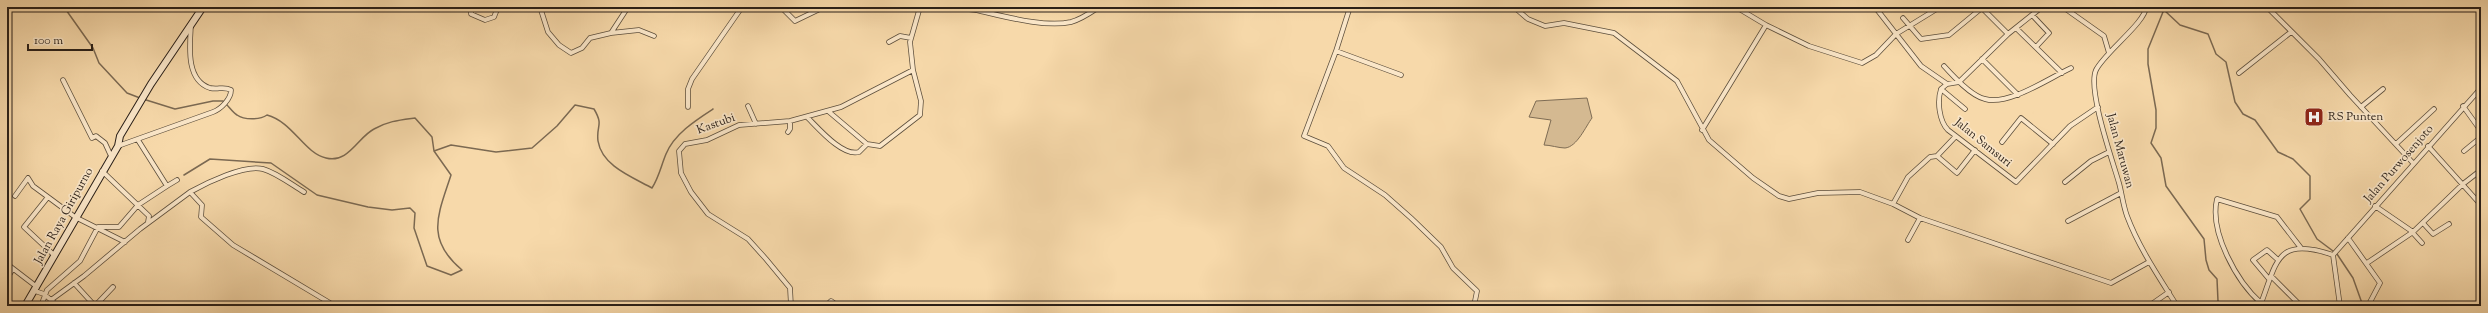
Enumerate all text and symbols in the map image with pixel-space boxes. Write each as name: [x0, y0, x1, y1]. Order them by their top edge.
scale bar: [28, 26, 92, 52]
text: 100 m: [34, 32, 63, 50]
hospital icon: RS Punten: [2303, 106, 2325, 128]
place label: RS Punten: [2328, 108, 2383, 126]
street label: Kastubi: [694, 109, 738, 139]
street label: Jalan Maruwan: [2101, 111, 2139, 190]
street label: Jalan Samsuri: [1949, 113, 2016, 172]
street label: Jalan Purwosenjoto: [2359, 121, 2438, 208]
street label: Jalan Raya Giripurno: [29, 164, 98, 269]

